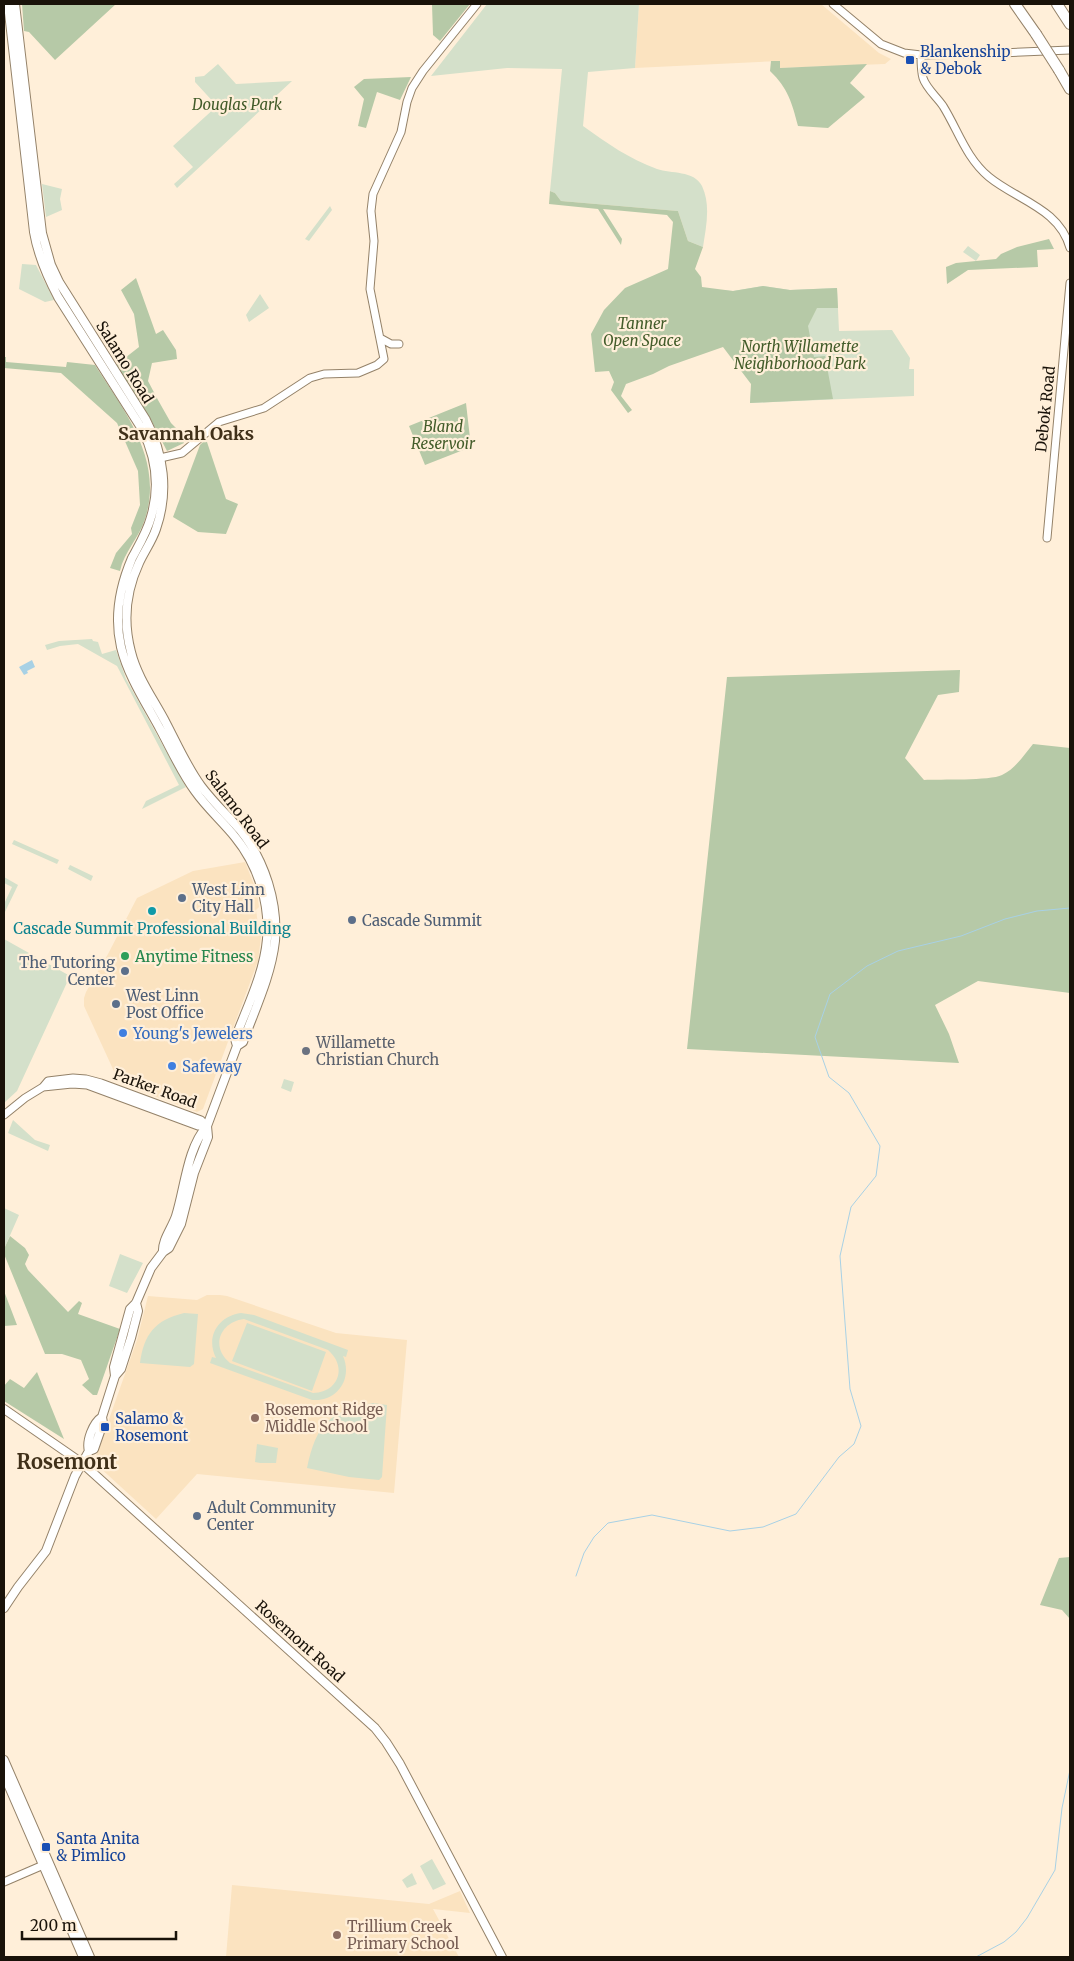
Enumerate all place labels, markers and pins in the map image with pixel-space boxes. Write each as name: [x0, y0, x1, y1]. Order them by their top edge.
place label: Blankenship & Debok: [920, 42, 1010, 78]
marker: Blankenship & Debok: [904, 54, 916, 66]
place label: West Linn City Hall: [191, 880, 265, 916]
marker: West Linn City Hall: [176, 892, 188, 904]
marker: Cascade Summit Professional Building: [146, 905, 158, 917]
place label: Cascade Summit: [362, 911, 482, 930]
marker: Cascade Summit: [346, 914, 358, 926]
place label: Cascade Summit Professional Building: [13, 919, 291, 938]
place label: Anytime Fitness: [134, 947, 253, 966]
marker: Anytime Fitness: [119, 950, 131, 962]
place label: The Tutoring Center: [19, 953, 115, 989]
marker: The Tutoring Center: [119, 965, 131, 977]
place label: West Linn Post Office: [125, 986, 204, 1022]
marker: West Linn Post Office: [110, 998, 122, 1010]
place label: Young's Jewelers: [132, 1024, 253, 1043]
marker: Young's Jewelers: [117, 1027, 129, 1039]
place label: Willamette Christian Church: [315, 1033, 439, 1069]
marker: Willamette Christian Church: [300, 1045, 312, 1057]
place label: Safeway: [182, 1057, 242, 1076]
marker: Safeway: [166, 1060, 178, 1072]
place label: Rosemont Ridge Middle School: [265, 1400, 383, 1436]
place label: Salamo & Rosemont: [115, 1409, 189, 1445]
marker: Rosemont Ridge Middle School: [249, 1412, 261, 1424]
marker: Salamo & Rosemont: [99, 1421, 111, 1433]
place label: Adult Community Center: [206, 1498, 336, 1534]
marker: Adult Community Center: [191, 1510, 203, 1522]
place label: Santa Anita & Pimlico: [56, 1829, 140, 1865]
marker: Santa Anita & Pimlico: [40, 1841, 52, 1853]
place label: Trillium Creek Primary School: [347, 1917, 460, 1953]
marker: Trillium Creek Primary School: [331, 1929, 343, 1941]

